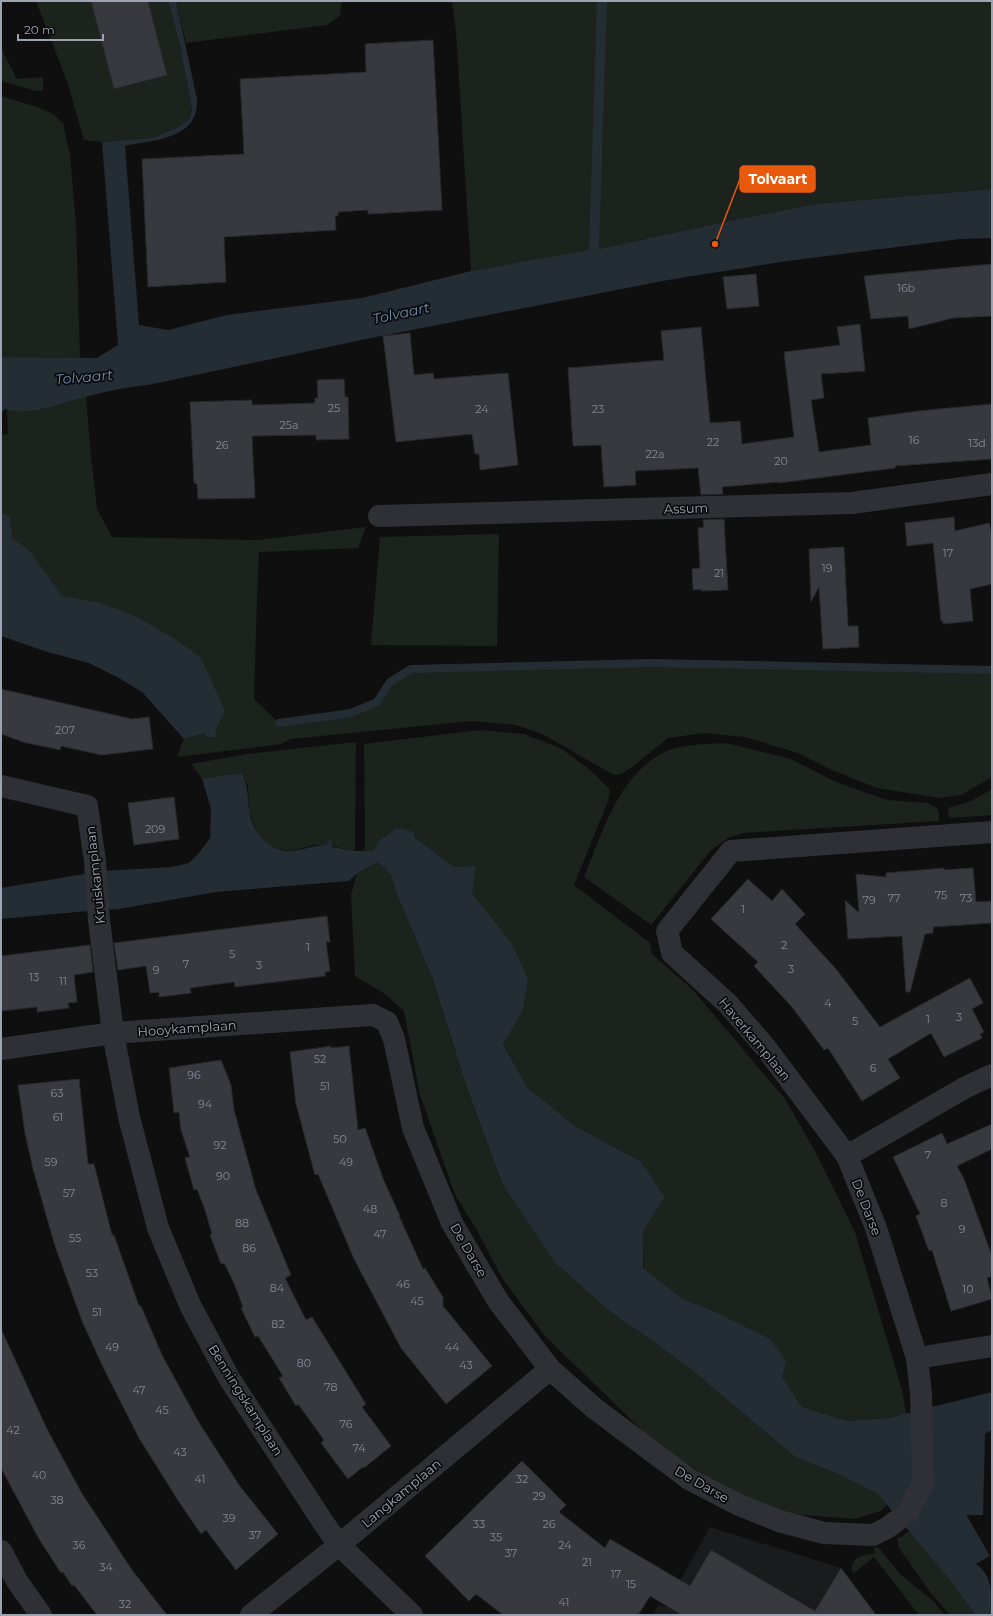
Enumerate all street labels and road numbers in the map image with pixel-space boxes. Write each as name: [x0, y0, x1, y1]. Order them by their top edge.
street label: Assum: [663, 499, 709, 517]
street label: Kruiskamplaan: [82, 825, 108, 925]
street label: Haverkamplaan: [716, 994, 794, 1084]
street label: Hooykamplaan: [137, 1017, 237, 1039]
street label: De Darse: [849, 1176, 885, 1238]
street label: De Darse: [447, 1220, 491, 1280]
street label: Benningskamplaan: [205, 1341, 287, 1459]
street label: Langkamplaan: [358, 1455, 444, 1531]
street label: De Darse: [672, 1462, 732, 1506]

